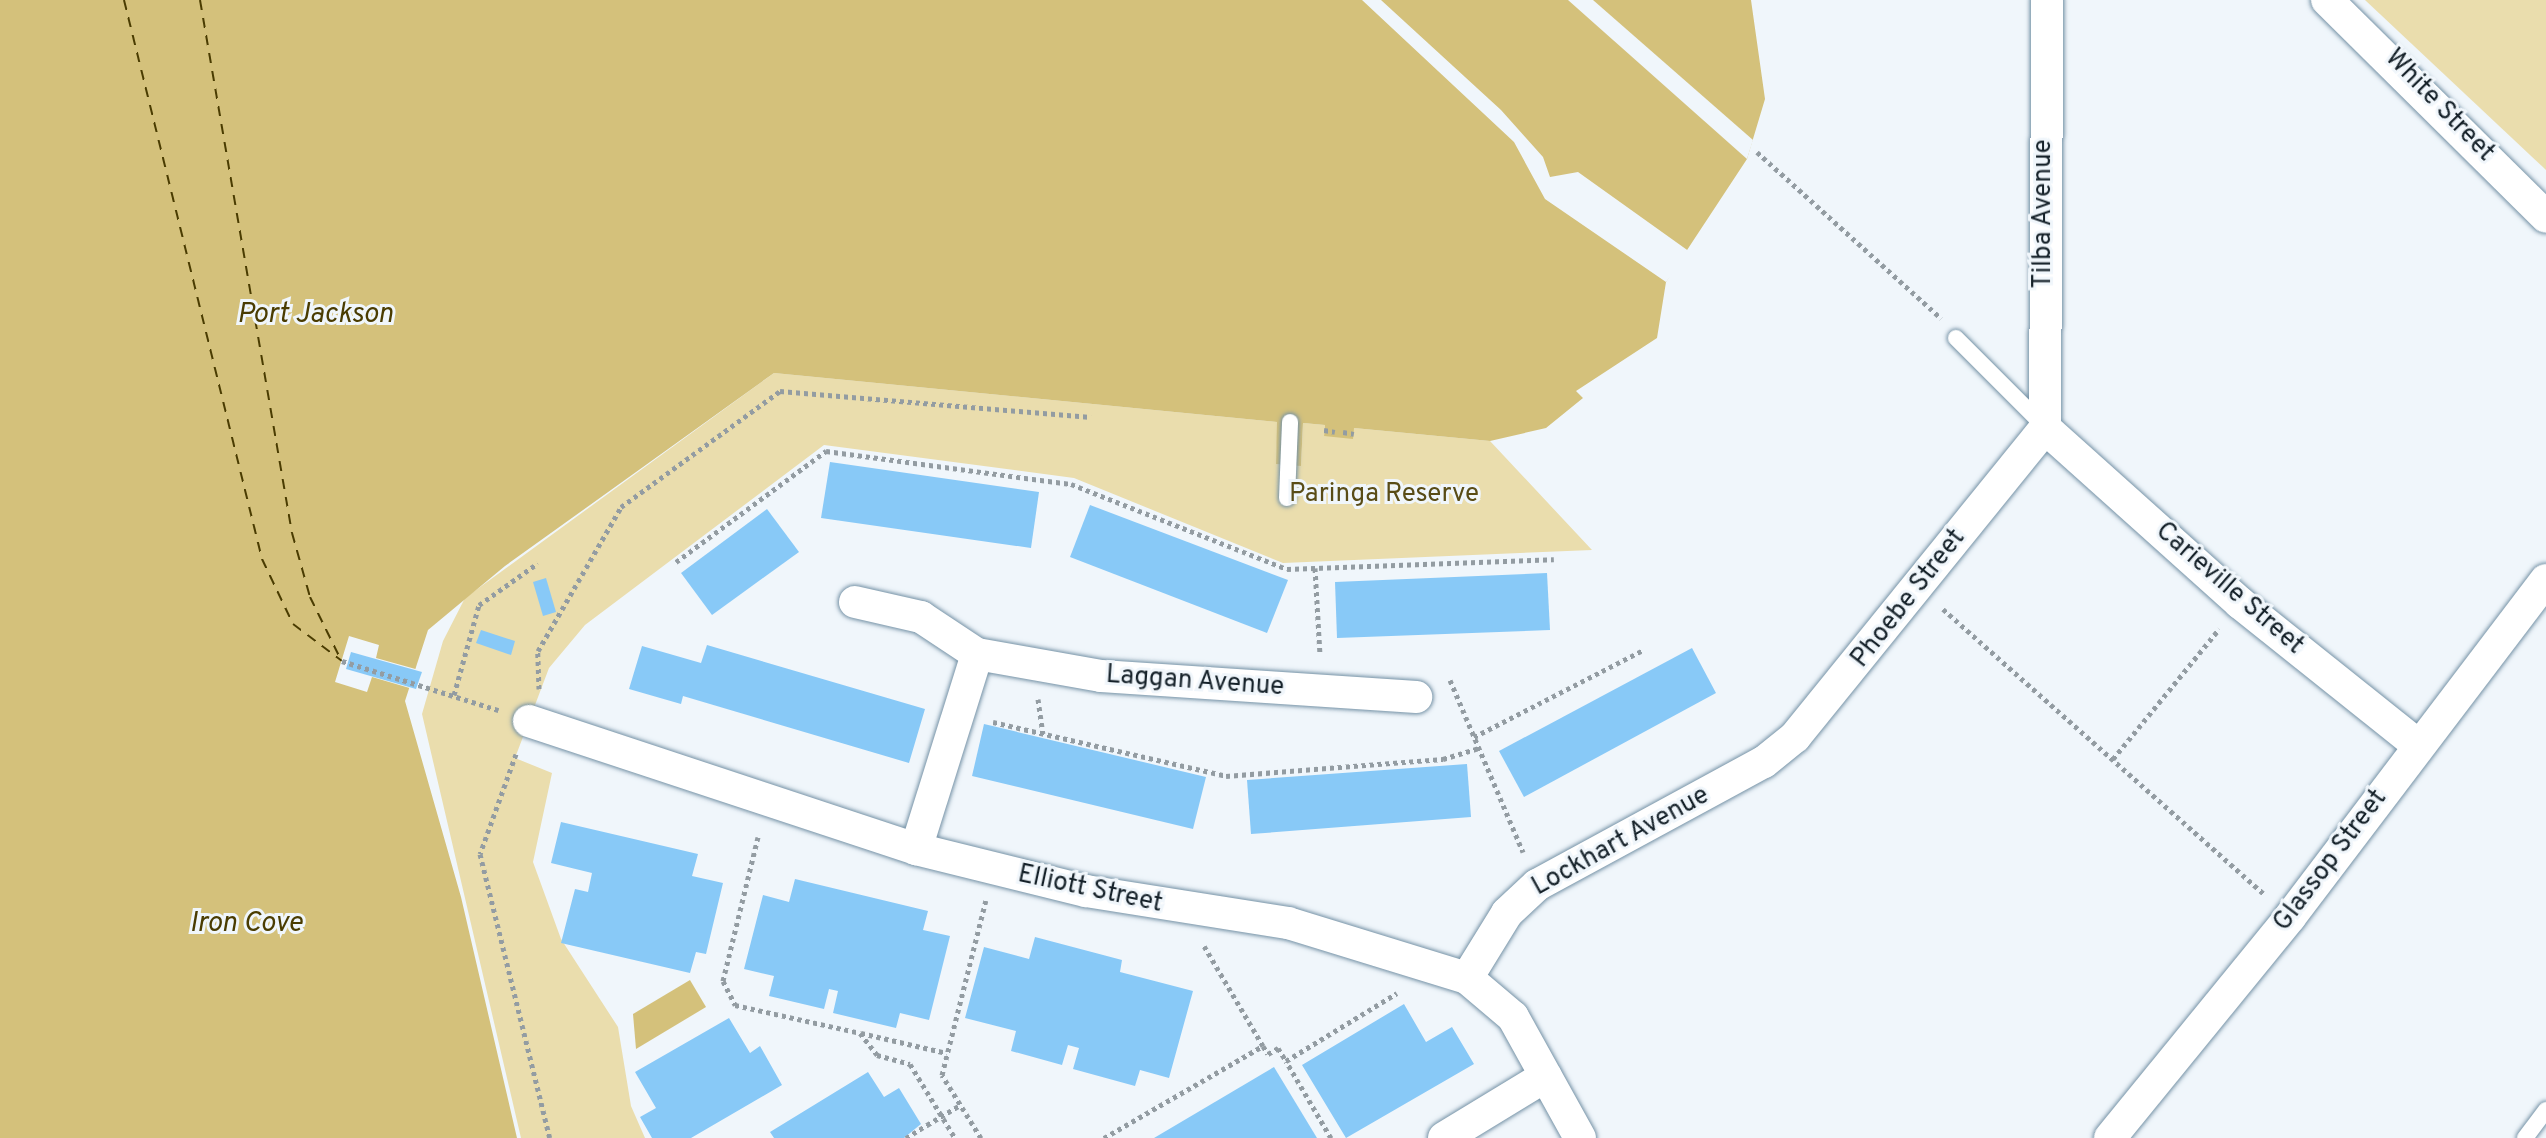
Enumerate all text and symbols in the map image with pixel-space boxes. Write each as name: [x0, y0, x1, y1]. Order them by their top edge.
street label: White Street: [2378, 43, 2500, 169]
street label: Tilba Avenue: [2028, 139, 2060, 289]
water label: Port Jackson: [237, 298, 393, 332]
park label: Paringa Reserve: [1289, 479, 1479, 511]
street label: Carieville Street: [2149, 516, 2309, 662]
street label: Phoebe Street: [1845, 524, 1973, 674]
street label: Laggan Avenue: [1104, 660, 1286, 704]
street label: Lockhart Avenue: [1527, 780, 1715, 904]
street label: Glassop Street: [2268, 784, 2394, 938]
street label: Elliott Street: [1015, 859, 1165, 921]
water label: Iron Cove: [190, 907, 302, 941]

